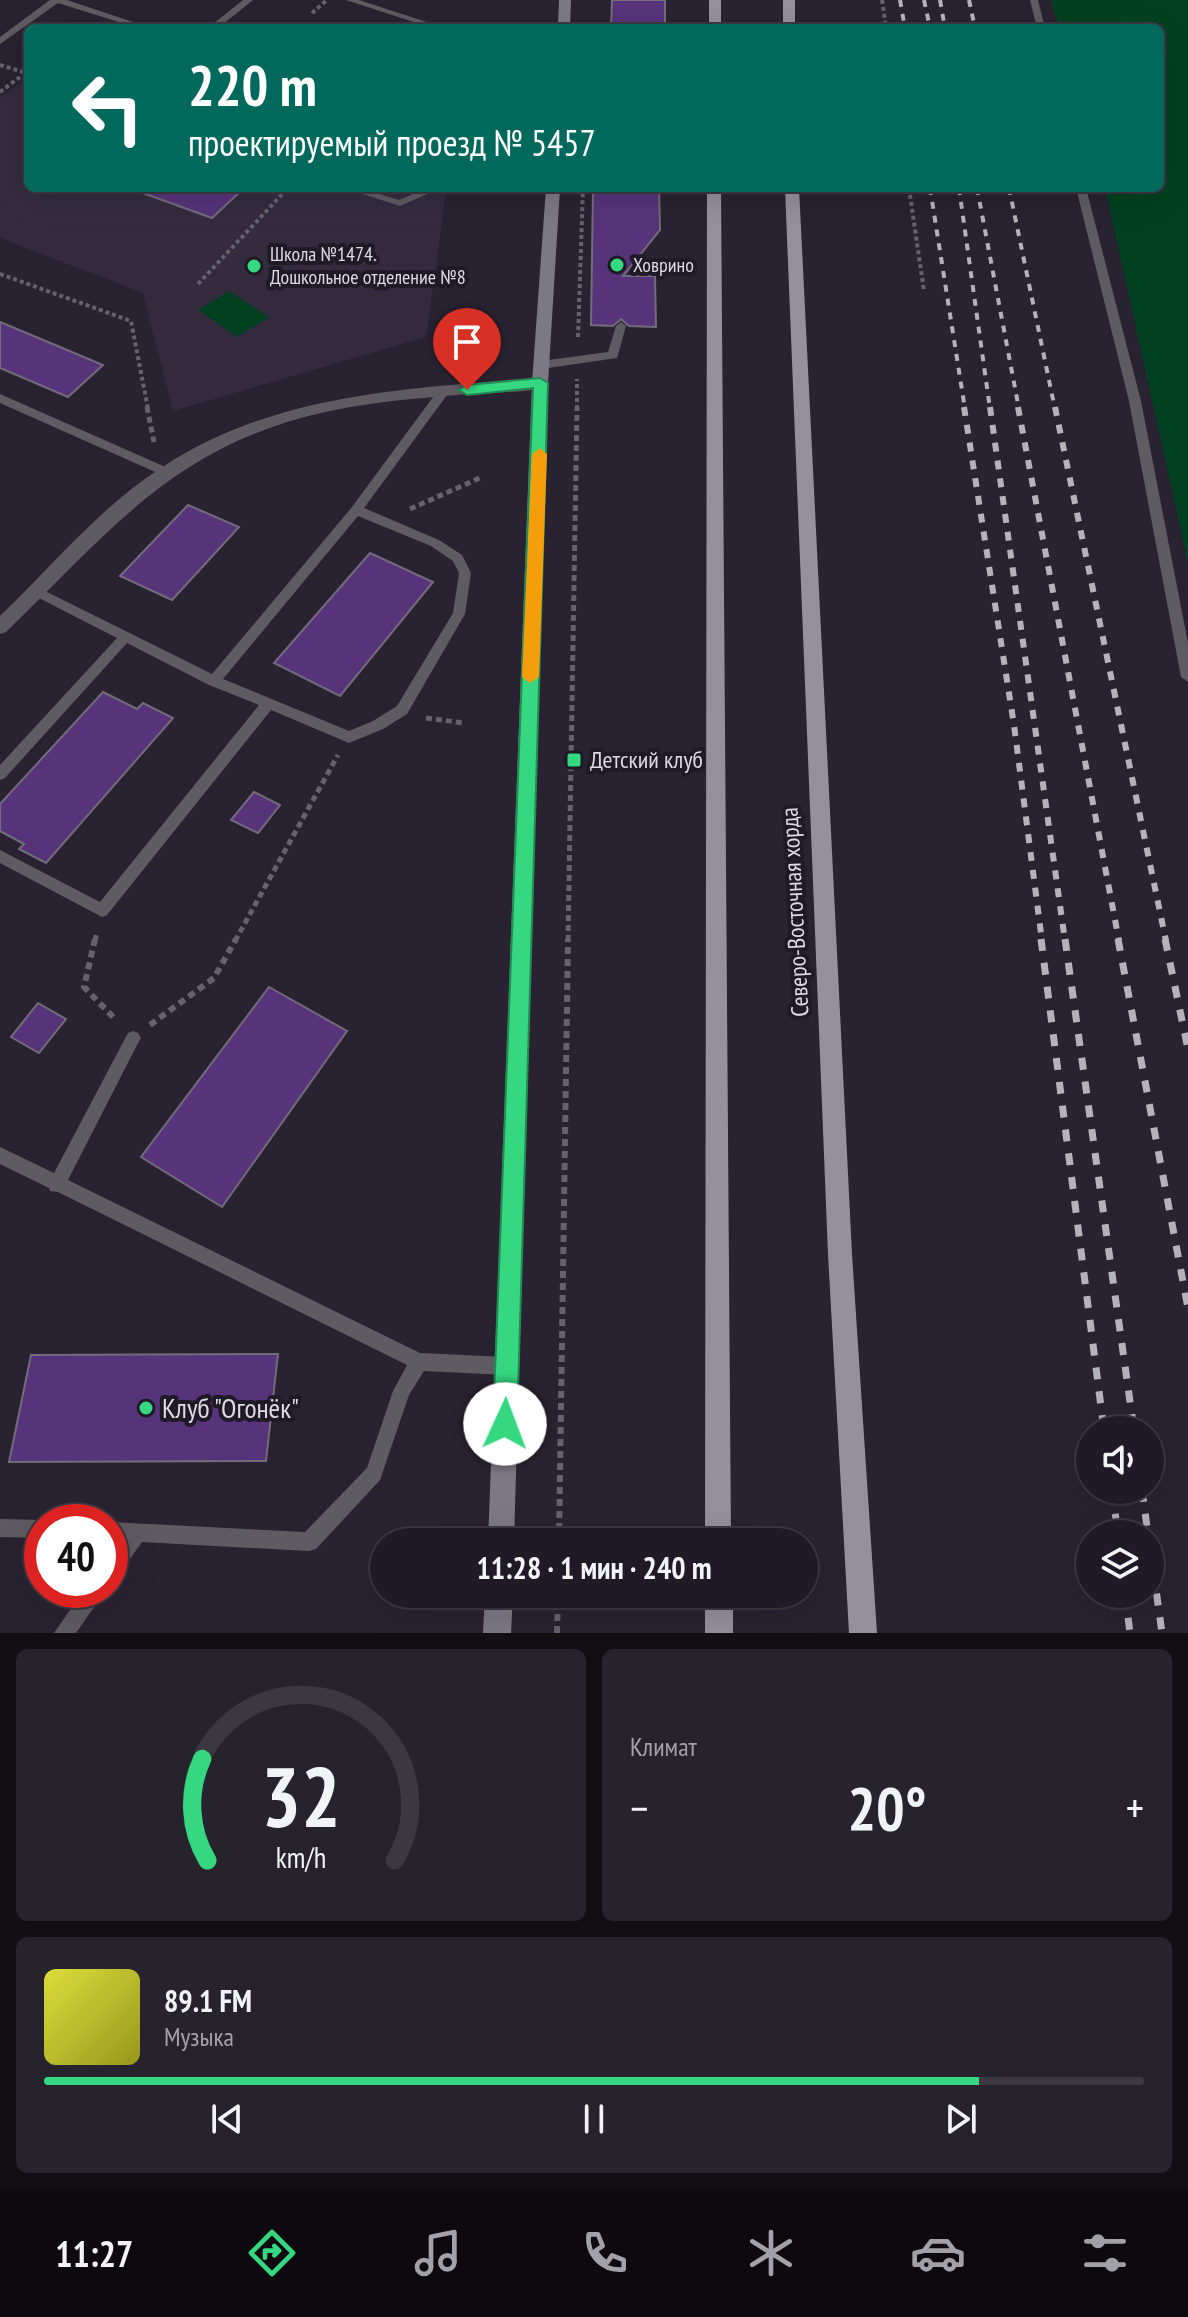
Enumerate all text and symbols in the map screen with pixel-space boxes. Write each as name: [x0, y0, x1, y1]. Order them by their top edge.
text: 220 m: [188, 49, 317, 121]
icon: left: [56, 56, 160, 160]
text: проектируемый проезд № 5457: [188, 119, 596, 166]
place label: Школа №1474. Дошкольное отделение №8: [270, 241, 466, 290]
place label: Ховрино: [633, 252, 694, 278]
marker: Ховрино: [608, 256, 626, 274]
marker: Школа №1474. Дошкольное отделение №8: [245, 257, 263, 275]
pin: [433, 308, 501, 390]
icon: arrive: [445, 320, 489, 364]
place label: Детский клуб: [590, 744, 703, 775]
marker: Детский клуб: [565, 751, 583, 769]
street label: Северо-Восточная хорда: [774, 807, 815, 1018]
position arrow: [463, 1382, 547, 1466]
place label: Клуб "Огонёк": [162, 1389, 299, 1426]
marker: Клуб "Огонёк": [137, 1399, 155, 1417]
map controls: [1076, 1416, 1164, 1608]
button: sound: [1076, 1416, 1164, 1504]
speed limit sign: 40: [24, 1504, 128, 1608]
button: layers: [1076, 1520, 1164, 1608]
text: 11:28 · 1 мин · 240 m: [476, 1548, 712, 1587]
text: Климат: [630, 1730, 697, 1763]
text: 32: [261, 1742, 341, 1850]
text: 20°: [847, 1769, 927, 1847]
text: −: [630, 1779, 648, 1836]
text: +: [1126, 1779, 1144, 1836]
text: km/h: [276, 1839, 326, 1876]
text: 89.1 FM: [164, 1981, 252, 2020]
text: Музыка: [164, 2020, 234, 2053]
icon: previous: [205, 2097, 249, 2141]
icon: pause: [572, 2097, 616, 2141]
icon: next: [939, 2097, 983, 2141]
icon: directions: [244, 2225, 300, 2281]
icon: music: [410, 2225, 466, 2281]
icon: phone: [577, 2225, 633, 2281]
icon: climate: [743, 2225, 799, 2281]
icon: car: [910, 2225, 966, 2281]
icon: filters: [1077, 2225, 1133, 2281]
text: 11:27: [55, 2230, 133, 2277]

